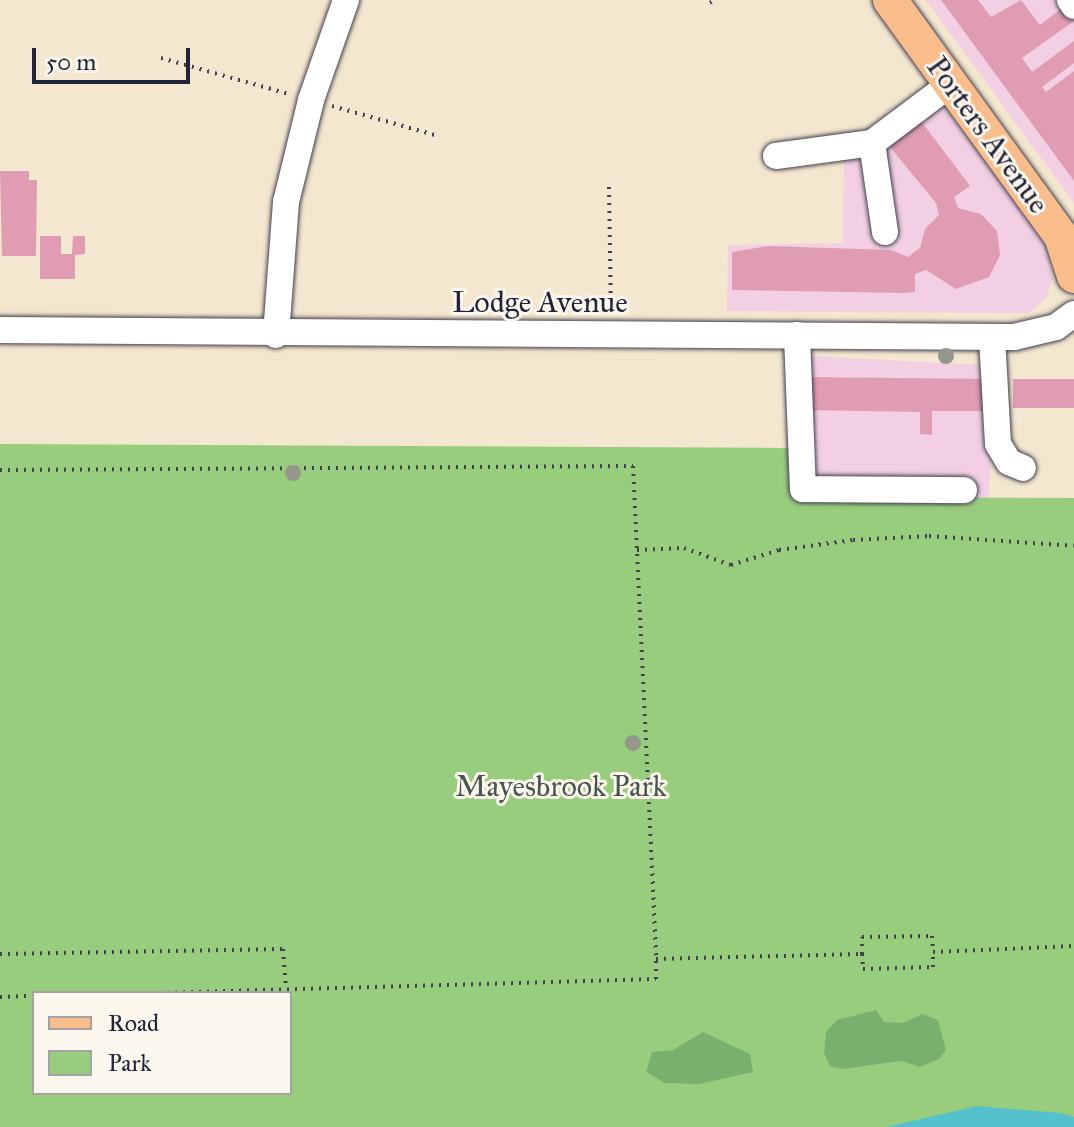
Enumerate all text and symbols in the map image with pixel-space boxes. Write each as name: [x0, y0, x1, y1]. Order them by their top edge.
scale bar: [36, 32, 194, 82]
text: 50 m: [46, 47, 96, 77]
street label: Porters Avenue: [919, 50, 1057, 220]
street label: Lodge Avenue: [452, 284, 628, 320]
park label: Mayesbrook Park: [455, 768, 667, 804]
legend: [32, 991, 292, 1095]
text: Road: [108, 1008, 159, 1038]
text: Park: [108, 1048, 151, 1078]

